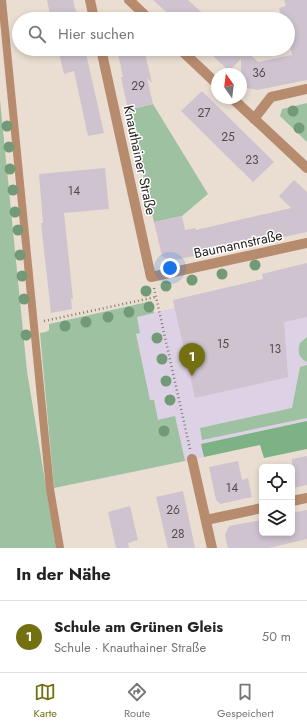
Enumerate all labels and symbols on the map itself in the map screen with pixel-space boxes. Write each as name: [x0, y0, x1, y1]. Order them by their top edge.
house number: 36: [252, 64, 266, 82]
north arrow: [211, 68, 247, 104]
house number: 29: [131, 77, 145, 95]
street label: Knauthainer Straße: [119, 103, 161, 217]
house number: 27: [197, 104, 211, 122]
house number: 25: [221, 128, 235, 146]
house number: 23: [245, 151, 259, 169]
house number: 14: [68, 182, 80, 200]
street label: Baumannstraße: [192, 225, 284, 263]
your location: [160, 258, 180, 278]
house number: 15: [217, 335, 229, 353]
house number: 13: [269, 340, 281, 358]
pin: 1: [179, 343, 205, 376]
house number: 14: [226, 479, 238, 497]
house number: 26: [166, 501, 180, 519]
house number: 28: [171, 525, 185, 543]

